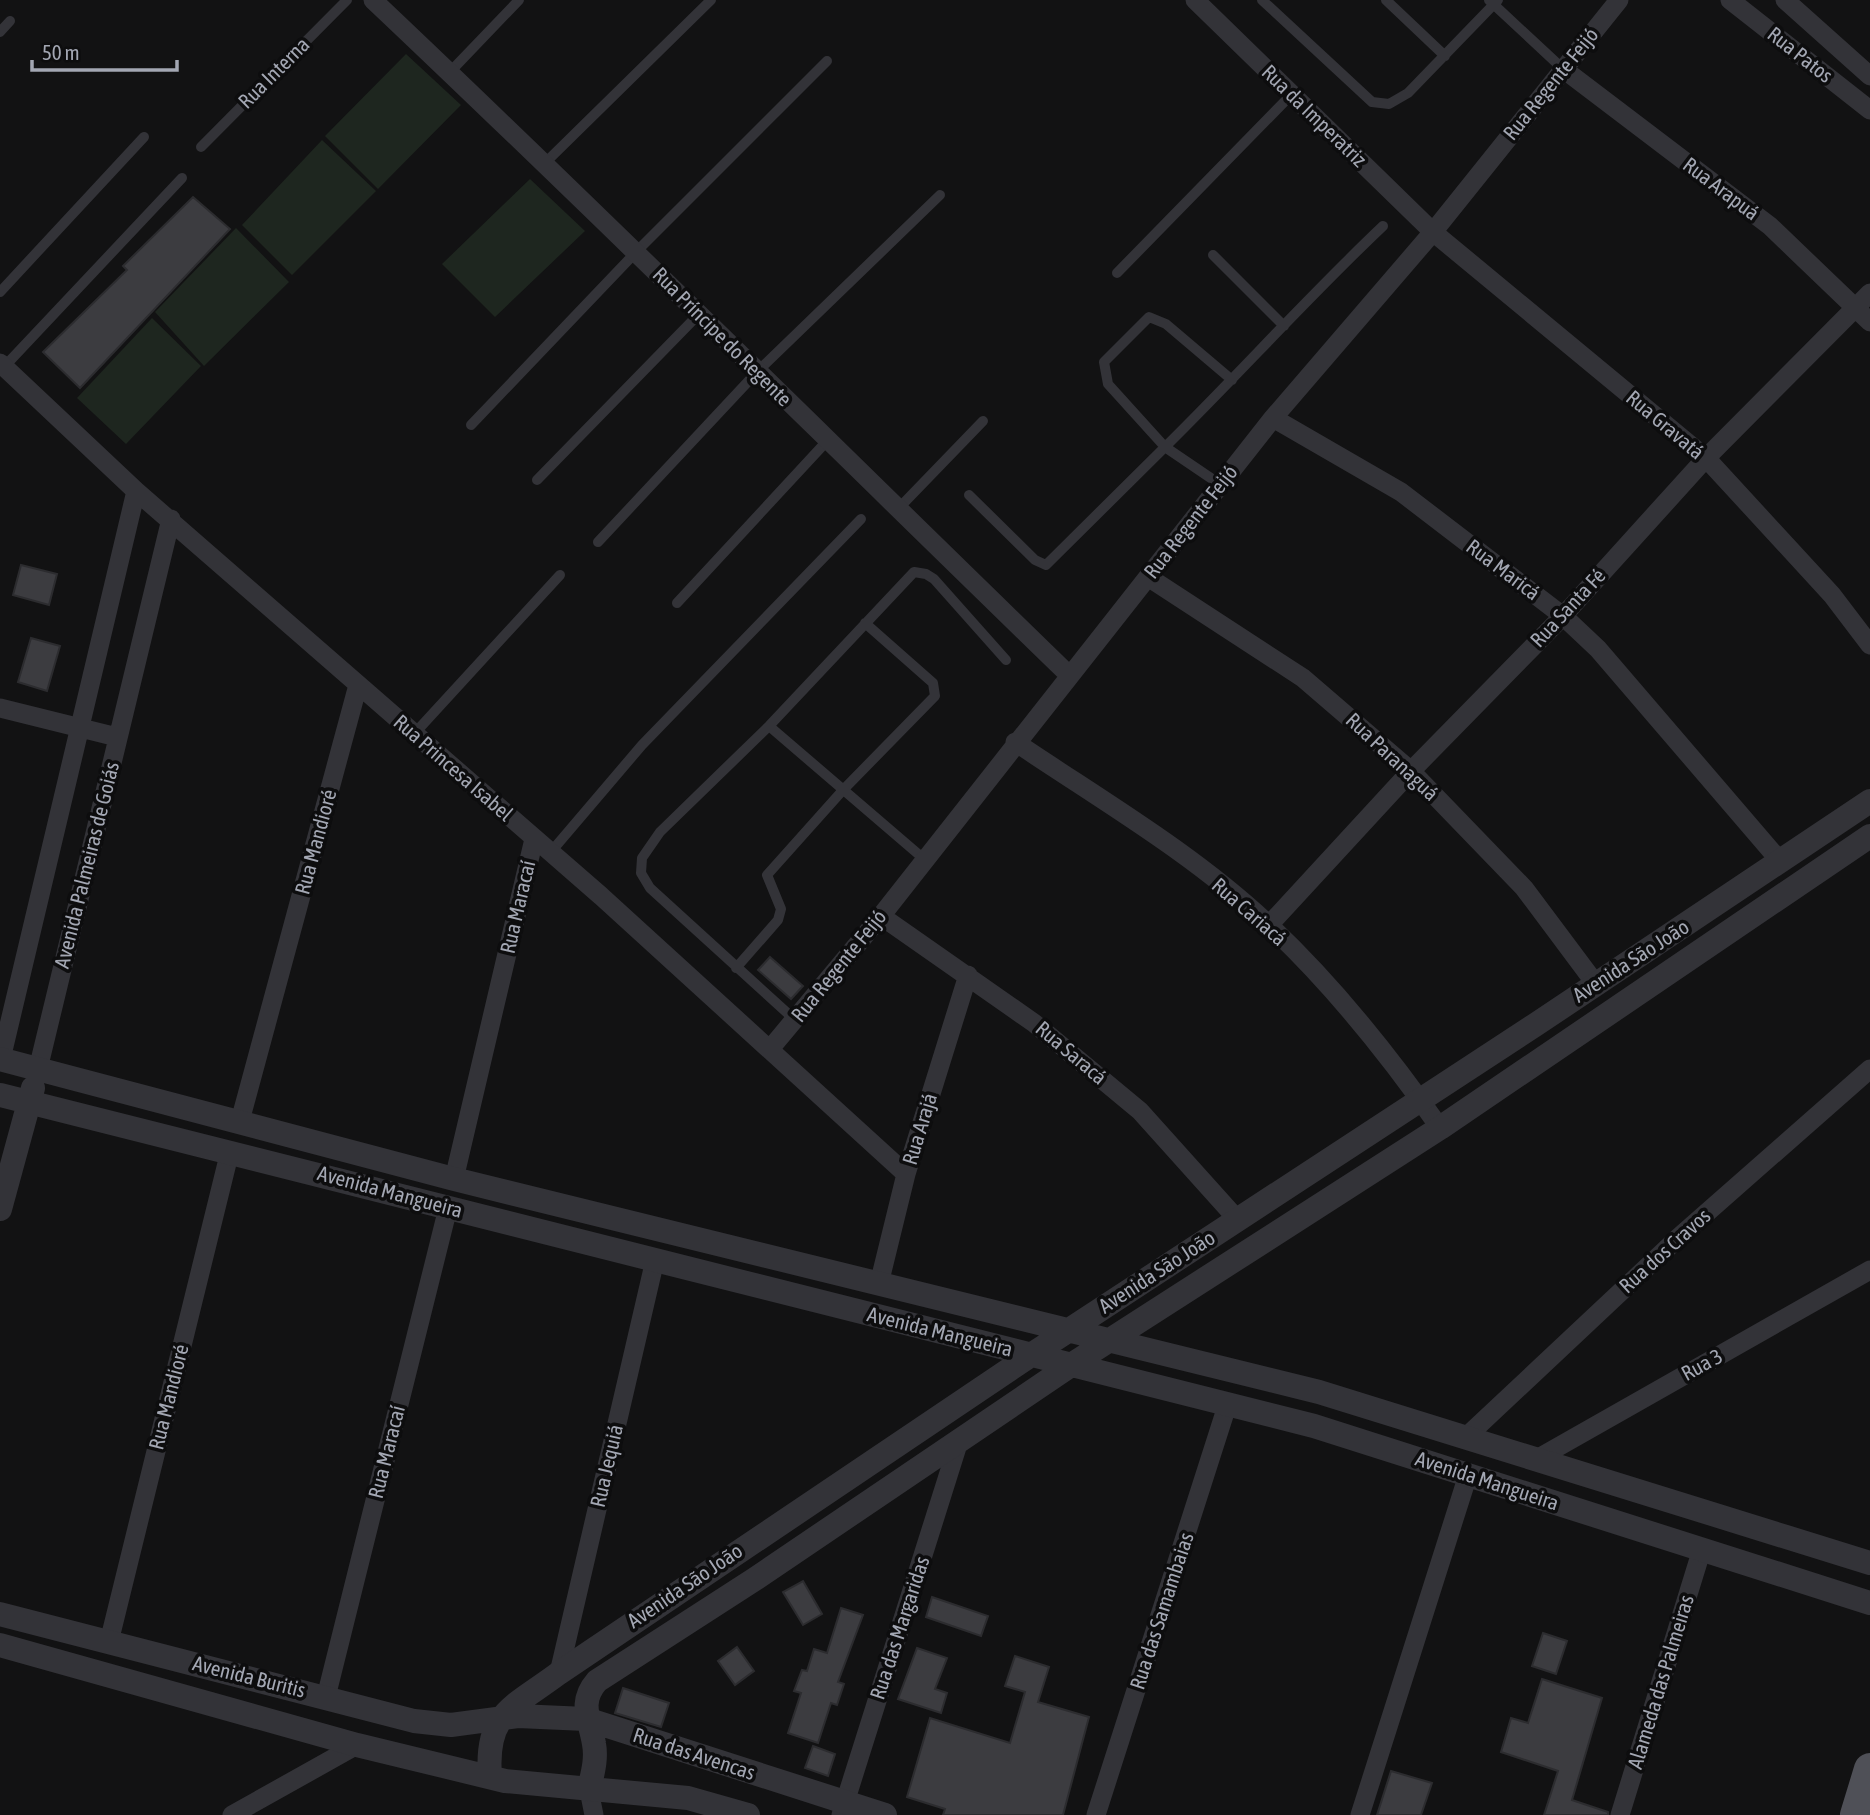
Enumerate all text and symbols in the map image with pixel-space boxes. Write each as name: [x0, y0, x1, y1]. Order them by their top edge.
street label: Rua Patos: [1763, 21, 1838, 87]
street label: Rua Regente Feijó: [1498, 23, 1603, 144]
scale bar: [32, 28, 177, 72]
street label: Rua Interna: [233, 32, 314, 113]
text: 50 m: [42, 40, 80, 64]
street label: Rua da Imperatriz: [1257, 59, 1372, 171]
street label: Rua Arapuá: [1679, 152, 1764, 225]
street label: Rua Príncipe do Regente: [648, 262, 797, 411]
street label: Rua Gravatá: [1622, 385, 1709, 464]
street label: Rua Regente Feijó: [1139, 460, 1242, 583]
street label: Rua Maricá: [1462, 534, 1545, 605]
street label: Rua Santa Fé: [1525, 563, 1610, 651]
street label: Rua Paranaguá: [1342, 707, 1444, 805]
street label: Rua Princesa Isabel: [389, 709, 518, 826]
street label: Avenida Palmeiras de Goiás: [49, 759, 123, 970]
street label: Rua Mandioré: [290, 787, 341, 897]
street label: Rua Maracaí: [495, 858, 539, 956]
street label: Rua Cariacá: [1208, 872, 1292, 950]
street label: Rua Regente Feijó: [786, 905, 891, 1026]
street label: Avenida São João: [1568, 914, 1693, 1007]
street label: Rua Saracá: [1031, 1016, 1112, 1089]
street label: Rua Arajá: [897, 1090, 941, 1167]
street label: Avenida Mangueira: [315, 1160, 465, 1222]
street label: Rua dos Cravos: [1614, 1203, 1715, 1297]
street label: Avenida São João: [1094, 1225, 1219, 1318]
street label: Avenida Mangueira: [865, 1301, 1015, 1361]
street label: Rua Mandioré: [143, 1342, 193, 1452]
street label: Rua 3: [1677, 1343, 1726, 1385]
street label: Rua Maracaí: [363, 1403, 409, 1501]
street label: Rua Jequiá: [585, 1422, 627, 1509]
street label: Avenida Mangueira: [1413, 1446, 1562, 1514]
street label: Rua das Samambaias: [1124, 1529, 1198, 1692]
street label: Avenida São João: [622, 1538, 746, 1632]
street label: Rua das Margaridas: [865, 1553, 934, 1702]
street label: Alameda das Palmeiras: [1622, 1592, 1698, 1771]
street label: Avenida Buritis: [190, 1650, 308, 1702]
street label: Rua das Avencas: [630, 1722, 758, 1784]

